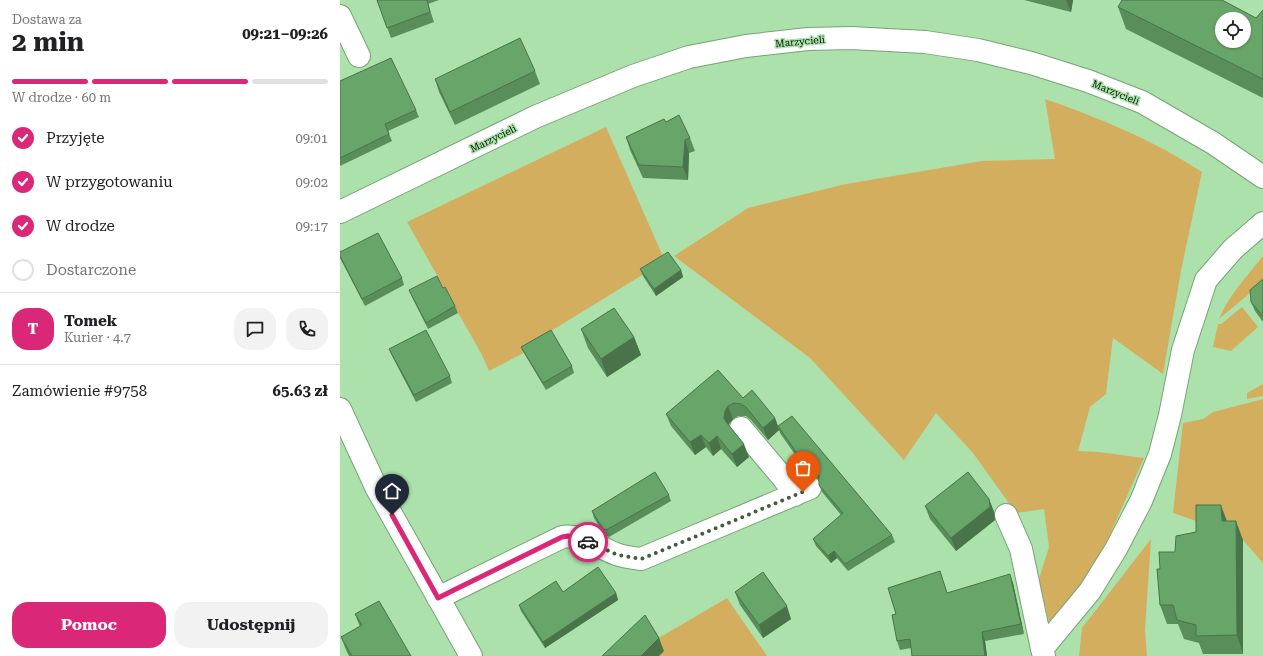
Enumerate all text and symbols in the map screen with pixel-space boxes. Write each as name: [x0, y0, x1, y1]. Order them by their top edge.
text: Dostawa za: [12, 12, 82, 27]
map controls: [1215, 12, 1251, 48]
button: locate: [1215, 12, 1251, 48]
text: 09:21–09:26: [242, 25, 328, 43]
text: 2 min: [12, 27, 84, 57]
street label: Marzycieli: [775, 34, 825, 49]
street label: Marzycieli: [1091, 78, 1141, 107]
text: W drodze · 60 m: [12, 90, 111, 105]
street label: Marzycieli: [468, 123, 518, 154]
icon: check: [12, 127, 34, 149]
text: Przyjęte: [46, 129, 105, 147]
text: 09:01: [296, 131, 328, 146]
icon: check: [12, 171, 34, 193]
text: W przygotowaniu: [46, 173, 173, 191]
text: 09:02: [296, 175, 328, 190]
icon: check: [12, 215, 34, 237]
text: W drodze: [46, 217, 115, 235]
text: 09:17: [296, 219, 328, 234]
text: Dostarczone: [46, 261, 136, 279]
button: chat: [234, 308, 276, 350]
button: phone: [286, 308, 328, 350]
text: Tomek: [64, 312, 117, 330]
text: T: [28, 320, 38, 338]
text: Kurier · 4.7: [64, 330, 131, 345]
text: Zamówienie #9758: [12, 382, 147, 400]
text: 65.63 zł: [273, 382, 328, 400]
pin: [786, 451, 820, 492]
icon: bag: [792, 457, 814, 479]
pin: [375, 474, 409, 515]
icon: home: [381, 480, 403, 502]
courier: [568, 522, 608, 562]
icon: car: [577, 531, 599, 553]
button: Pomoc: [12, 602, 166, 648]
button: Udostępnij: [174, 602, 328, 648]

